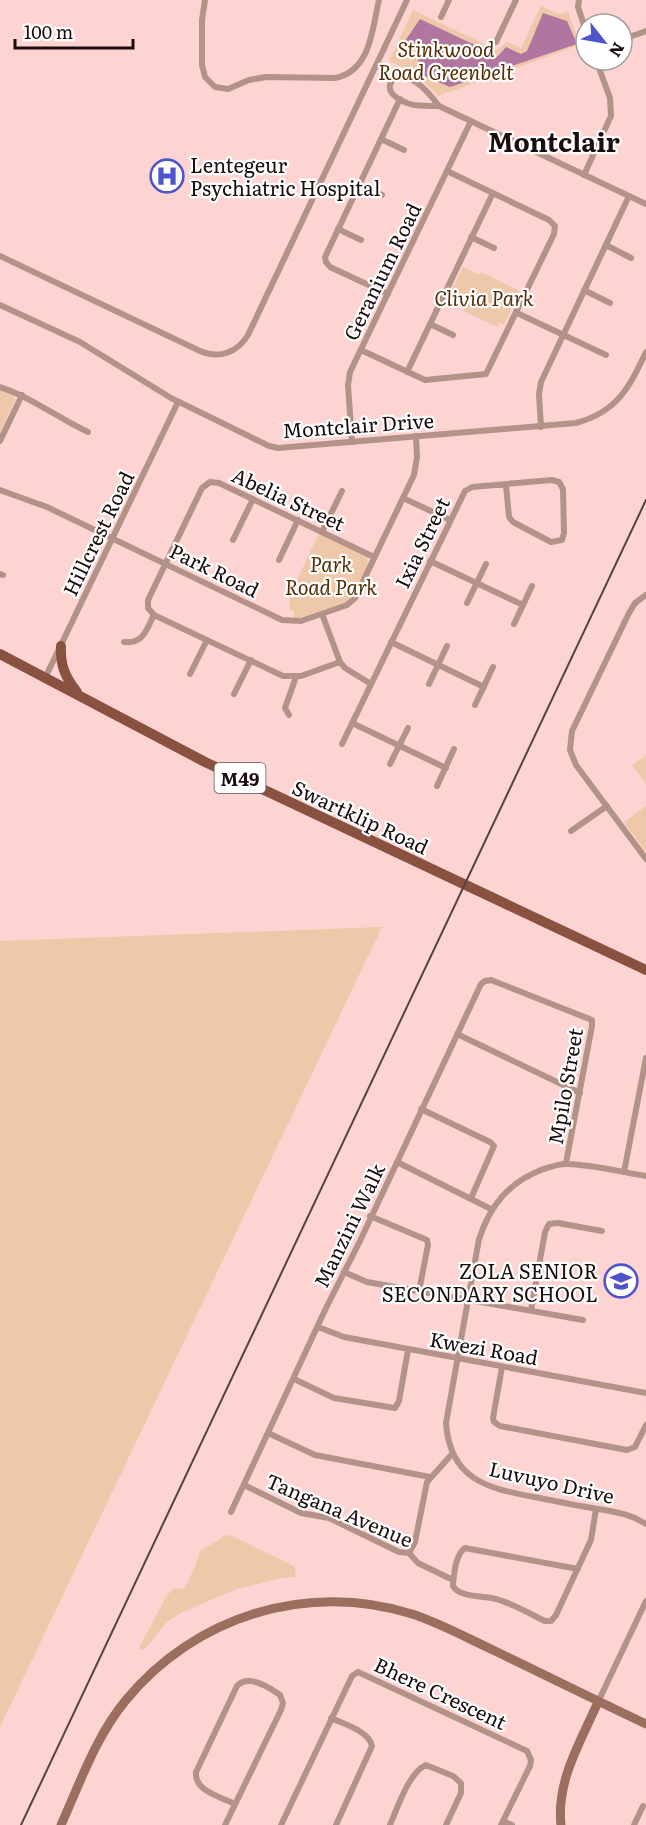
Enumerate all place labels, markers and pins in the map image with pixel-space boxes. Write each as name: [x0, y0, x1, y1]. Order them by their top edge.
place label: Lentegeur Psychiatric Hospital: [190, 149, 381, 202]
hospital icon: Lentegeur Psychiatric Hospital: [149, 158, 185, 194]
place label: ZOLA SENIOR SECONDARY SCHOOL: [382, 1255, 598, 1308]
school or university icon: ZOLA SENIOR SECONDARY SCHOOL: [603, 1263, 639, 1299]

